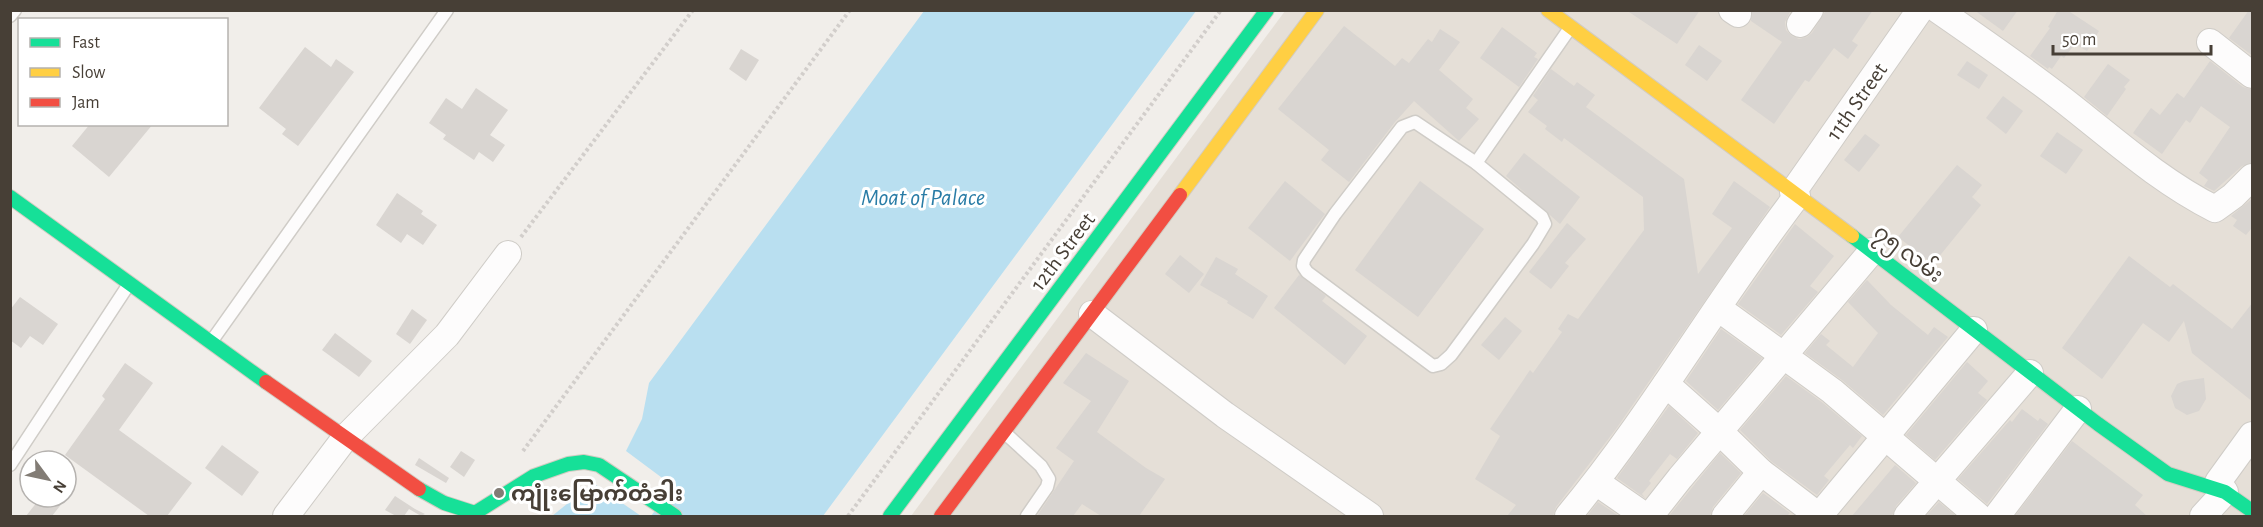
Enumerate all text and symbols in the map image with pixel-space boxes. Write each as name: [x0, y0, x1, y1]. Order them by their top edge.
legend: [18, 18, 228, 126]
scale bar: [2053, 18, 2210, 56]
text: 50 m: [2062, 31, 2096, 49]
text: Fast: [72, 34, 100, 52]
street label: 11th Street: [1822, 59, 1891, 144]
text: Slow: [72, 64, 105, 82]
text: Jam: [72, 94, 100, 112]
water label: Moat of Palace: [861, 186, 985, 210]
street label: 12th Street: [1026, 208, 1099, 295]
street label: ၇၅ လမ်း: [1866, 217, 1950, 291]
north arrow: [18, 449, 78, 509]
text: N: [50, 478, 69, 496]
place label: ကျုံးမြောက်တံခါး: [511, 478, 683, 512]
marker: ကျုံးမြောက်တံခါး: [492, 486, 506, 500]

